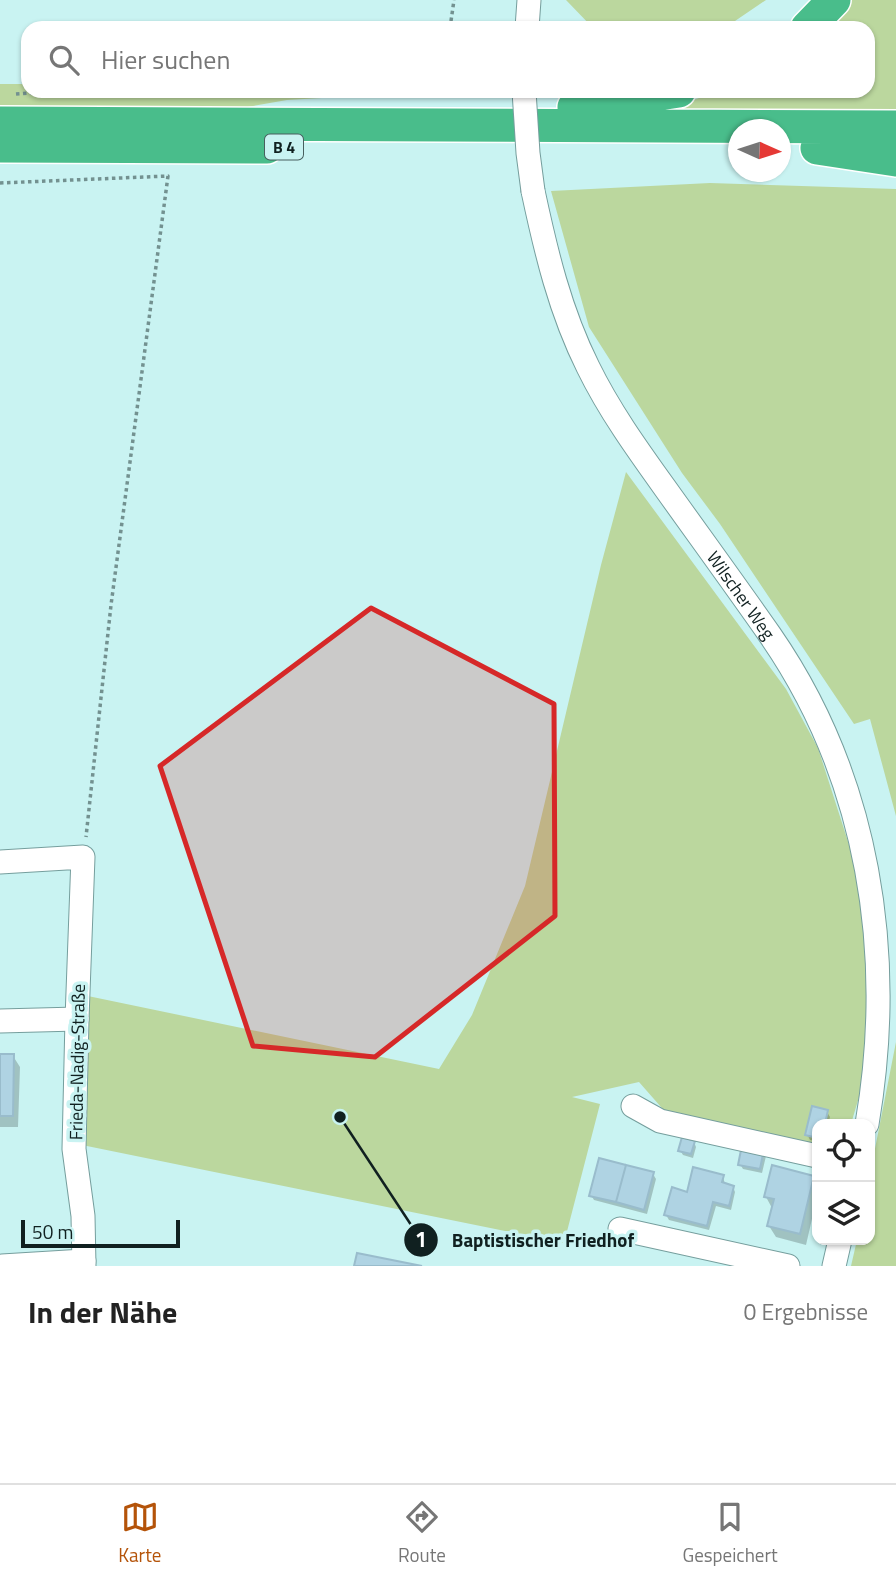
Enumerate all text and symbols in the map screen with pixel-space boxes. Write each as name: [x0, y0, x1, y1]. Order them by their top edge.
search box: [21, 21, 875, 98]
text: Hier suchen: [101, 40, 230, 79]
icon: search: [45, 41, 83, 79]
north arrow: [728, 119, 791, 182]
road number: B 4: [265, 134, 303, 160]
street label: Wilscher Weg: [701, 545, 782, 645]
street label: Frieda-Nadig-Straße: [62, 984, 92, 1140]
map controls: [812, 1119, 875, 1245]
button: locate: [812, 1119, 875, 1182]
button: layers: [812, 1182, 875, 1245]
scale bar: [21, 1217, 180, 1249]
text: 50 m: [32, 1217, 73, 1246]
callout: Baptistischer Friedhof: [403, 1220, 648, 1260]
text: 1: [415, 1223, 427, 1255]
text: Baptistischer Friedhof: [452, 1225, 634, 1254]
text: In der Nähe: [28, 1289, 177, 1335]
text: 0 Ergebnisse: [744, 1294, 868, 1329]
tab: Karte: [118, 1498, 161, 1569]
tab: Route: [398, 1498, 446, 1569]
tab: Gespeichert: [682, 1498, 778, 1569]

